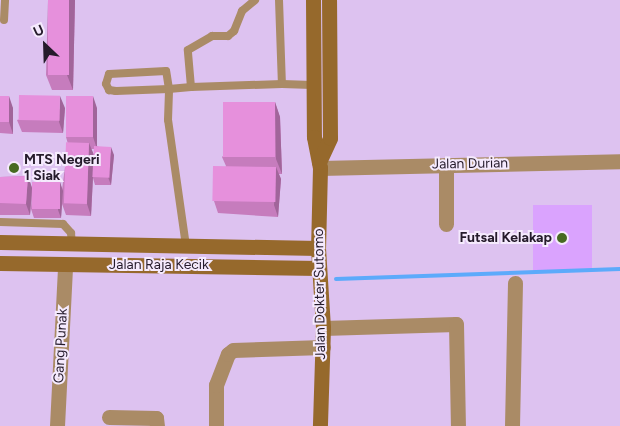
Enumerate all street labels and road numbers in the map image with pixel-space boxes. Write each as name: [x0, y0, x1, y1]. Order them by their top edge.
street label: Jalan Durian: [432, 155, 508, 173]
street label: Jalan Dokter Sutomo: [310, 228, 330, 360]
street label: Jalan Raja Kecik: [109, 257, 209, 273]
street label: Gang Punak: [51, 308, 71, 384]

